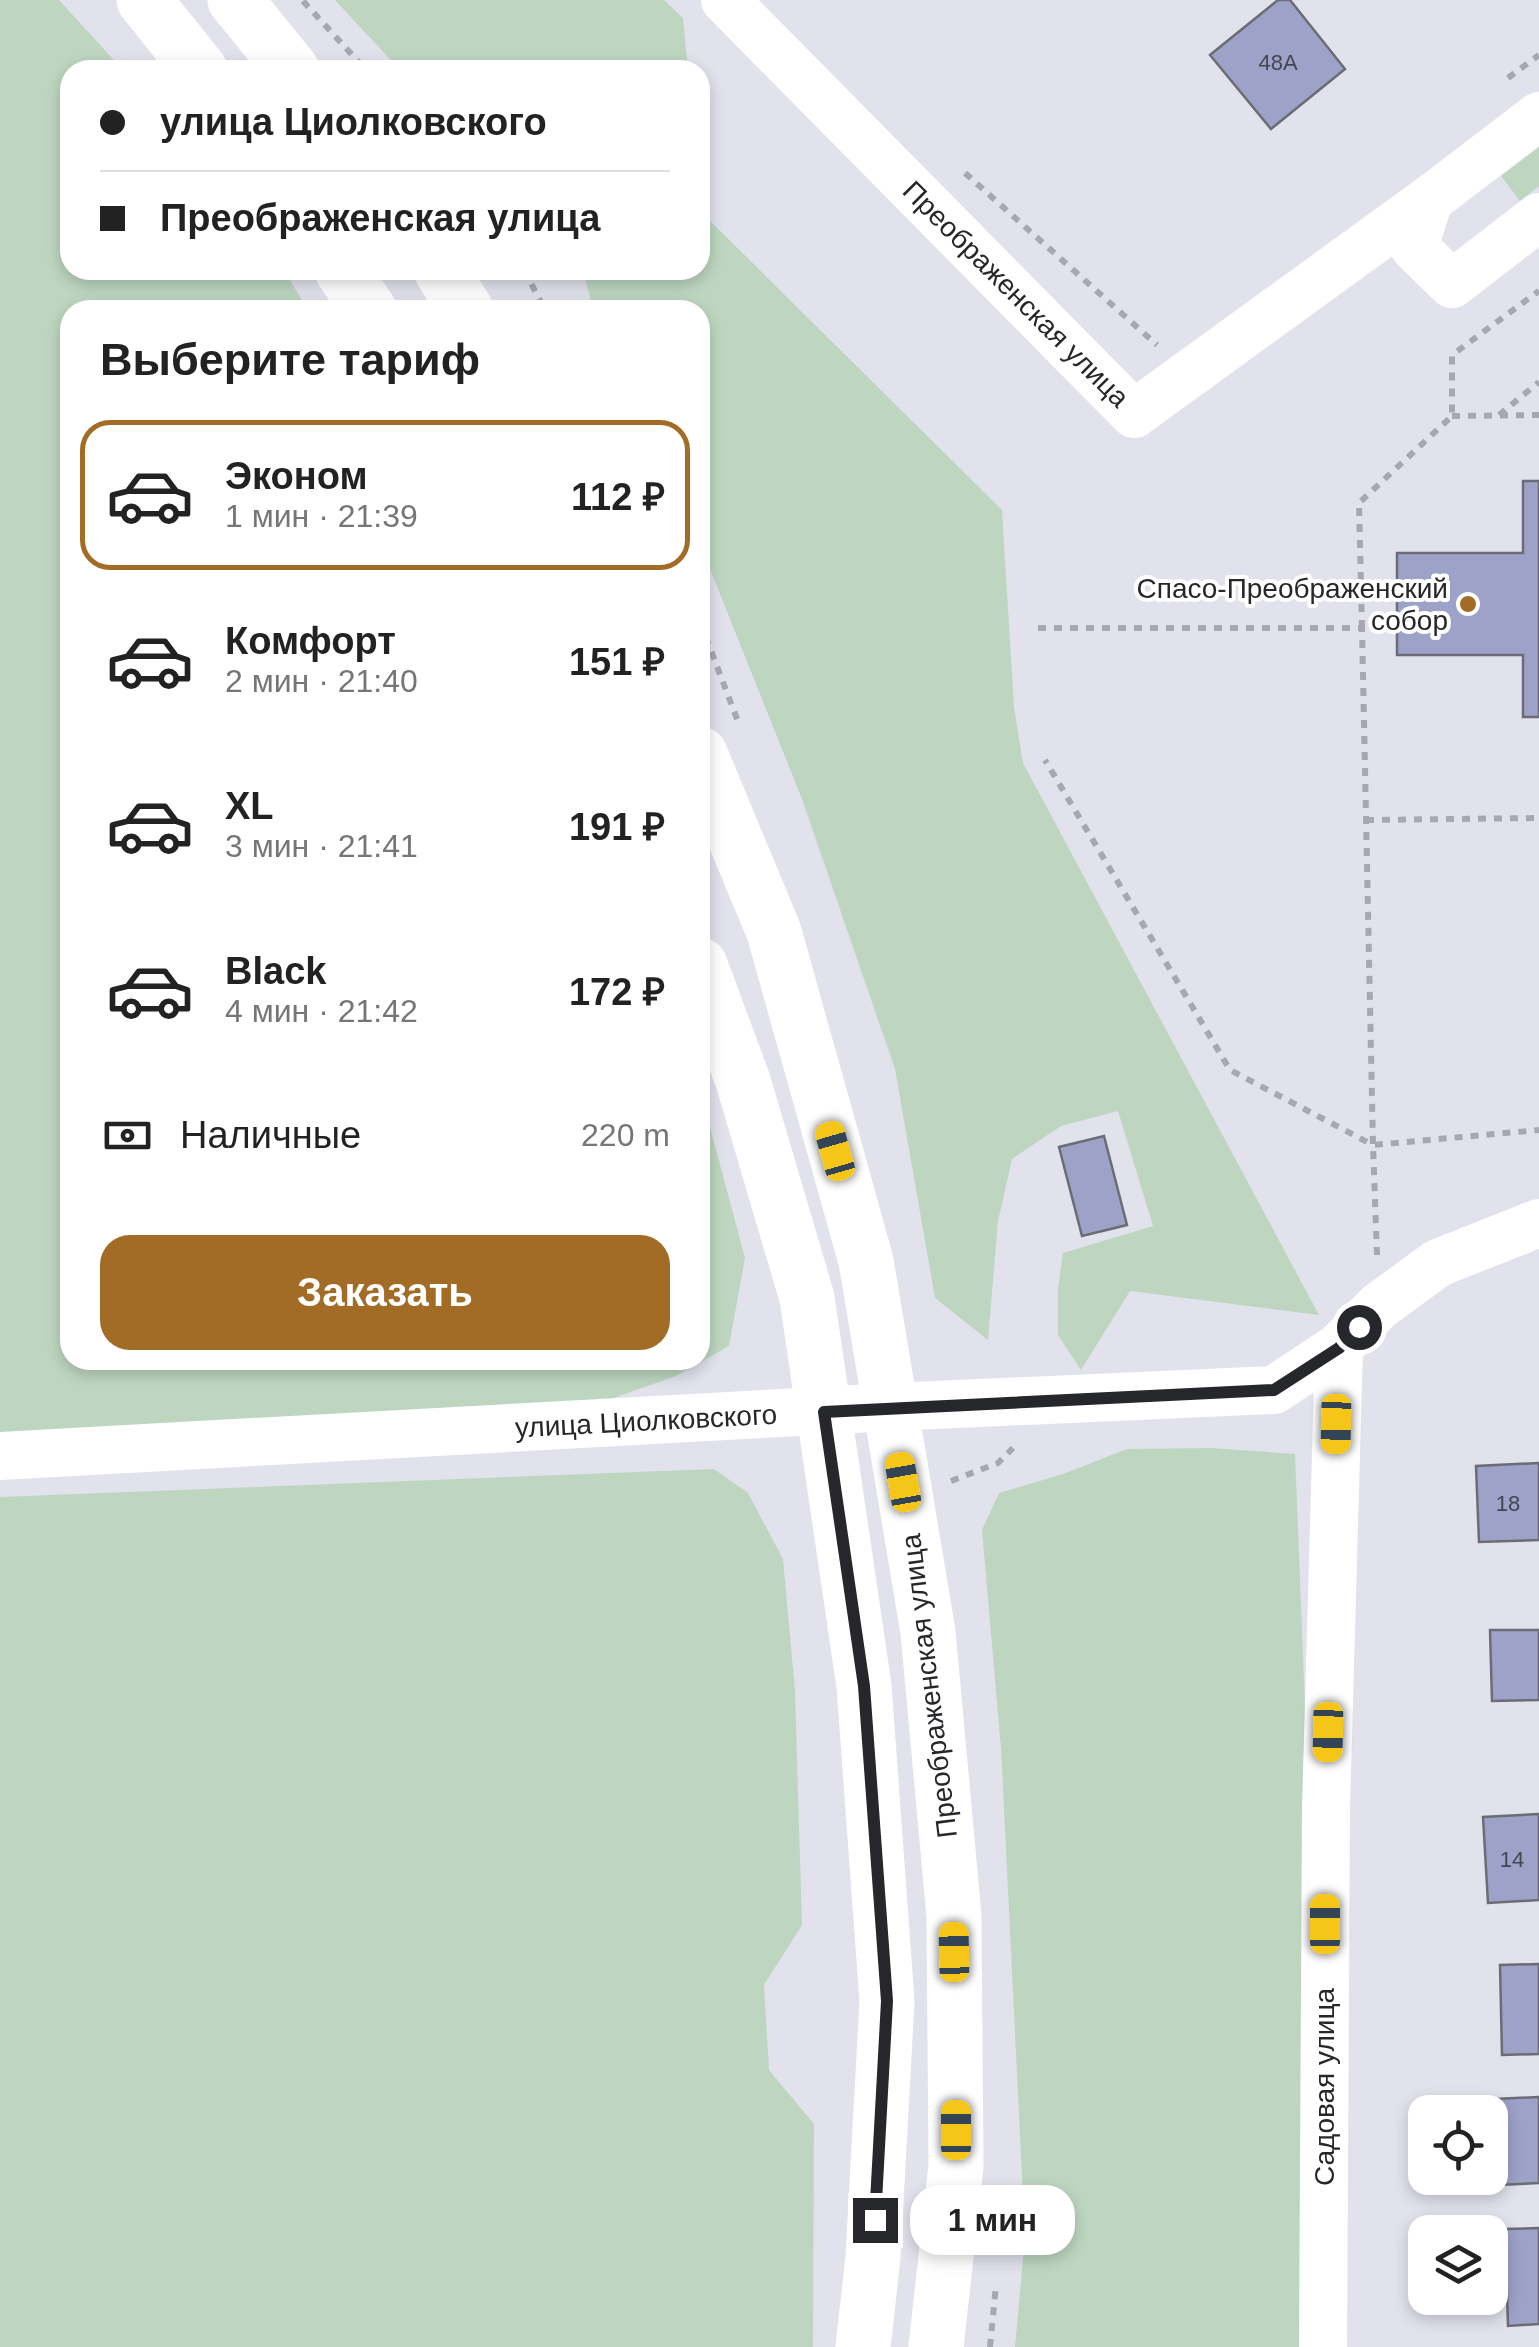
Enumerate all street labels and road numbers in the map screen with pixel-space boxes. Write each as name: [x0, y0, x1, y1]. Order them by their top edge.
street label: Преображенская улица: [897, 175, 1135, 413]
street label: улица Циолковского: [514, 1399, 778, 1443]
street label: Преображенская улица: [895, 1532, 963, 1840]
street label: Садовая улица: [1309, 1988, 1340, 2186]

